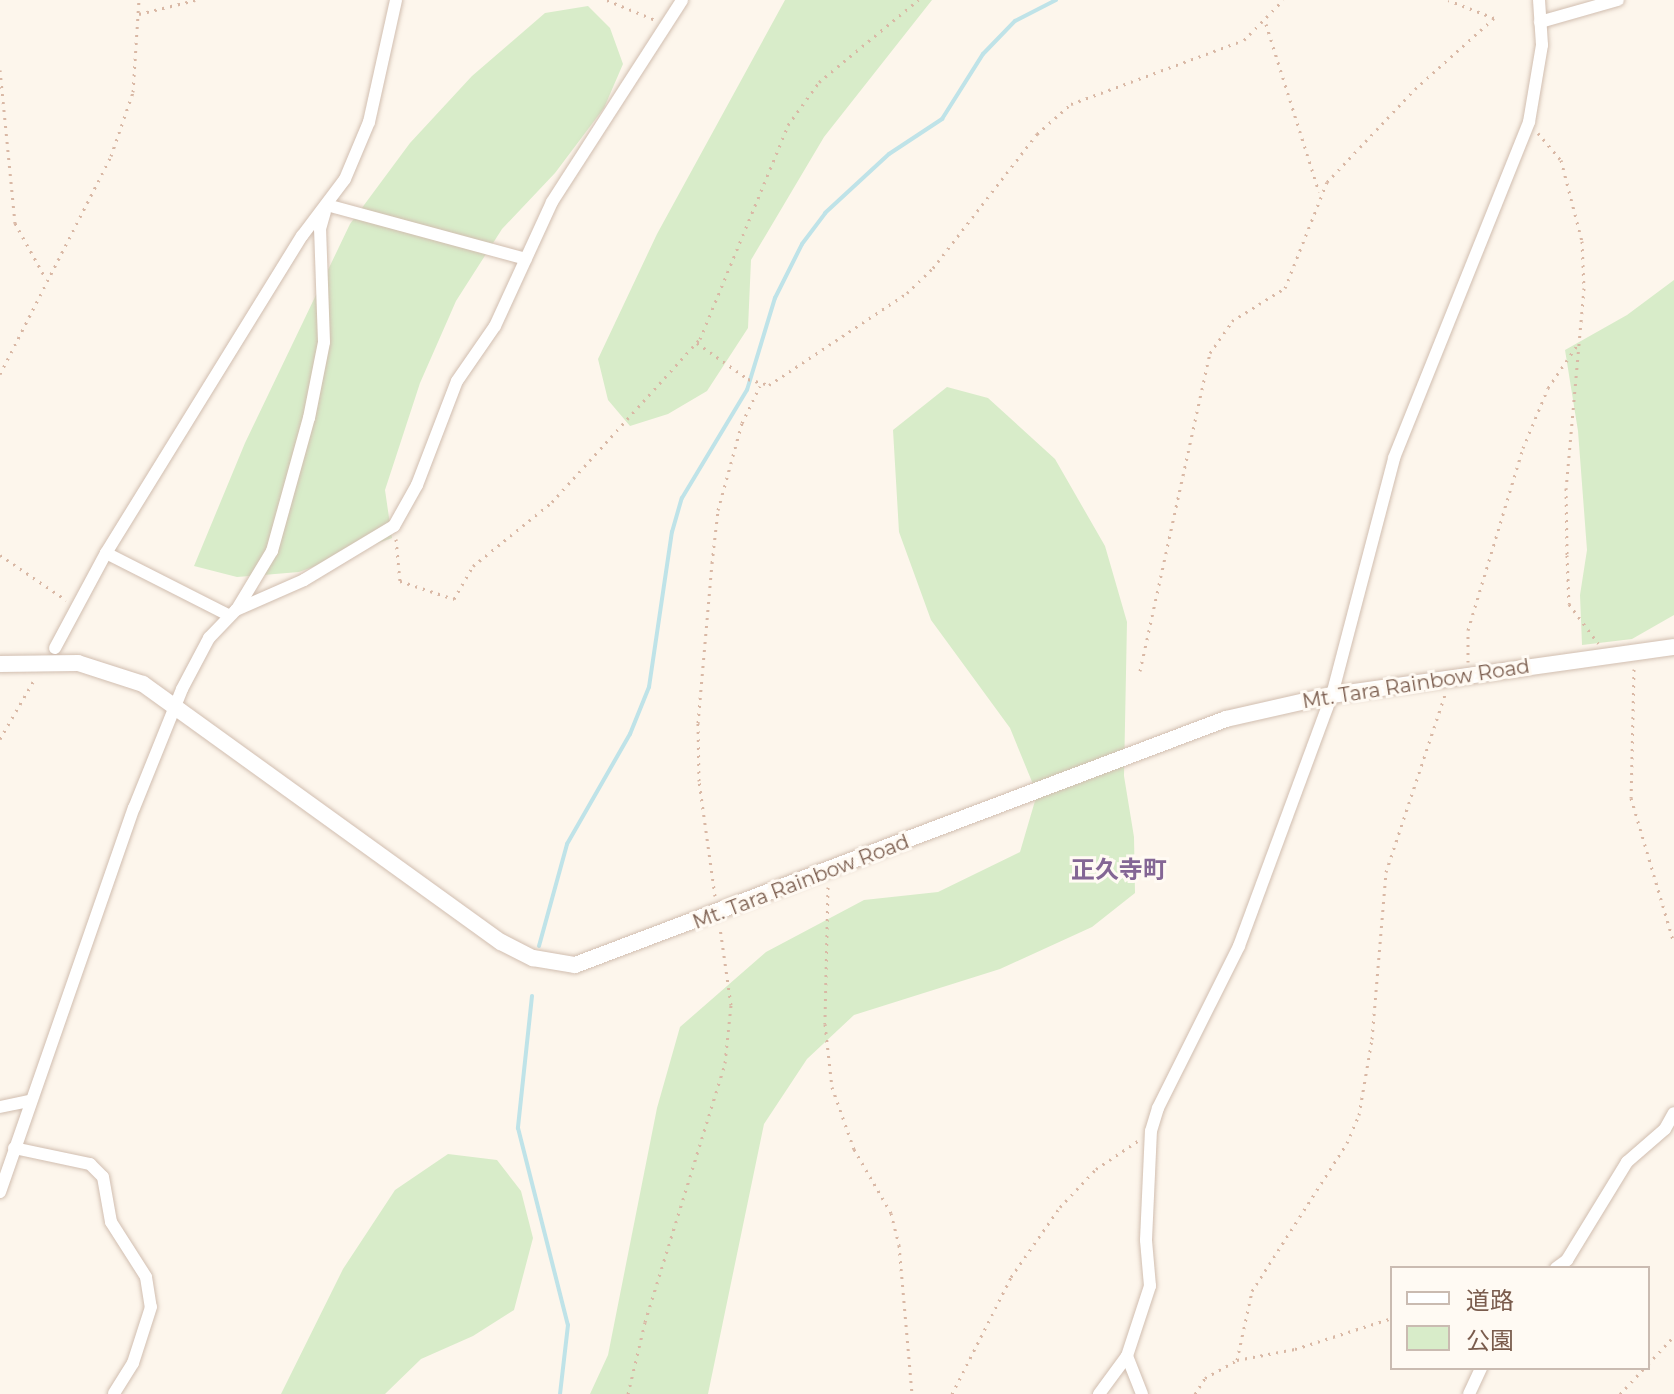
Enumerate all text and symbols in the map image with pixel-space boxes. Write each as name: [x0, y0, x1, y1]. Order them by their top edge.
street label: Mt. Tara Rainbow Road: [1301, 654, 1531, 714]
street label: Mt. Tara Rainbow Road: [689, 830, 913, 934]
district label: 正久寺町: [1071, 856, 1167, 884]
legend: [1390, 1266, 1650, 1370]
text: 道路: [1466, 1286, 1514, 1315]
text: 公園: [1466, 1326, 1514, 1355]

